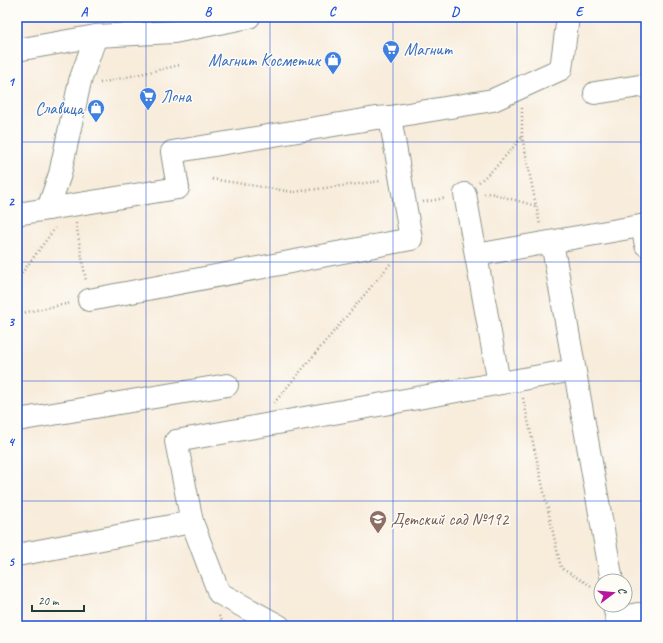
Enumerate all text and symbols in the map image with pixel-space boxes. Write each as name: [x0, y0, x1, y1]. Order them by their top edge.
text: A: [81, 4, 89, 20]
text: B: [205, 4, 213, 20]
text: C: [329, 4, 337, 20]
text: D: [451, 4, 460, 20]
text: E: [576, 4, 585, 20]
supermarket icon: Магнит: [381, 39, 401, 64]
place label: Магнит: [404, 39, 453, 60]
place label: Магнит Косметик: [208, 50, 322, 71]
shop icon: Магнит Косметик: [323, 50, 343, 75]
text: 1: [8, 74, 16, 90]
supermarket icon: Лона: [138, 86, 158, 111]
place label: Лона: [161, 86, 192, 107]
place label: Славица: [35, 98, 85, 119]
shop icon: Славица: [86, 98, 106, 123]
text: 2: [8, 194, 15, 210]
text: 3: [8, 314, 15, 330]
text: 4: [8, 434, 16, 450]
school or university icon: Детский сад №192: [368, 509, 388, 534]
place label: Детский сад №192: [391, 509, 510, 530]
text: 5: [8, 554, 15, 570]
north arrow: [593, 573, 633, 613]
text: С: [615, 586, 631, 596]
scale bar: [32, 587, 84, 613]
text: 20 m: [38, 593, 60, 609]

